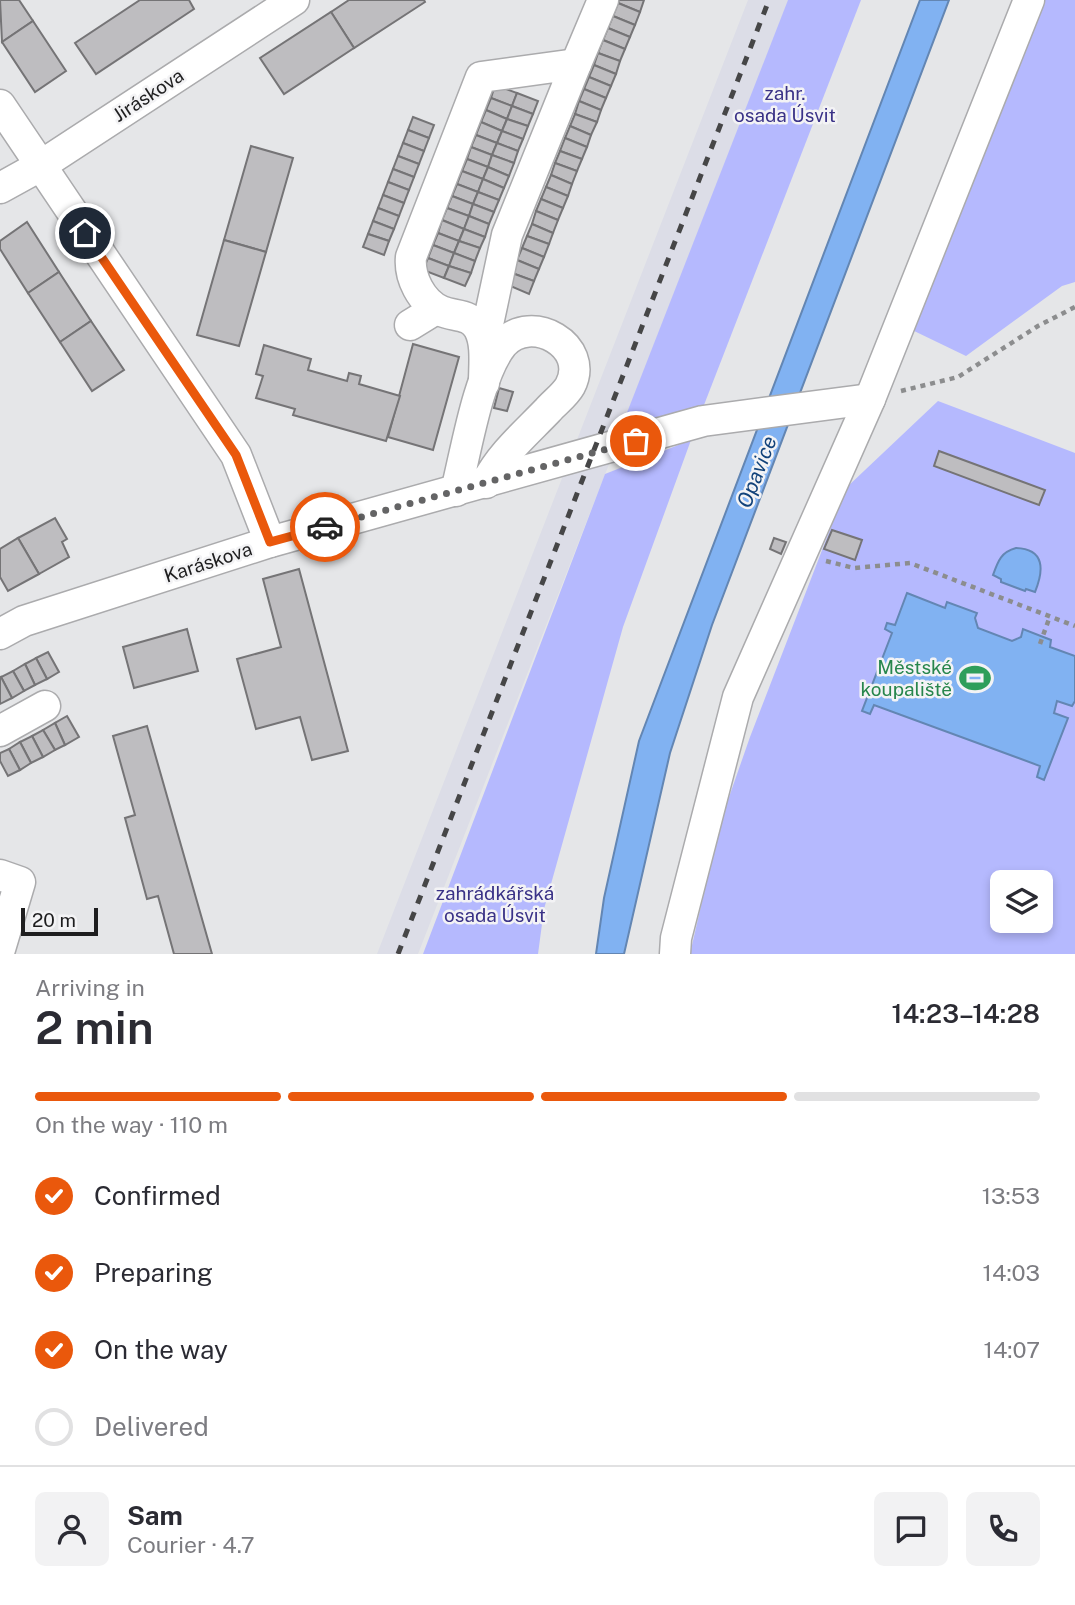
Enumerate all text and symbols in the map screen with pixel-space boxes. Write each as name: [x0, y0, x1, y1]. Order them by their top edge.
street label: Jiráskova: [108, 64, 188, 126]
park label: zahr. osada Úsvit: [734, 82, 836, 126]
pin: [55, 203, 115, 263]
icon: home: [66, 214, 104, 252]
pin: [606, 411, 666, 471]
icon: bag: [617, 422, 655, 460]
water label: Opavice: [731, 432, 782, 511]
courier: [290, 492, 360, 562]
icon: car: [306, 508, 344, 546]
street label: Karáskova: [161, 537, 255, 587]
place label: Městské koupaliště: [861, 656, 952, 700]
sports icon: Městské koupaliště: [958, 661, 992, 695]
map controls: [990, 870, 1053, 933]
button: layers: [990, 870, 1053, 933]
park label: zahrádkářská osada Úsvit: [436, 882, 554, 926]
scale bar: [21, 905, 98, 937]
text: 20 m: [32, 909, 76, 931]
text: Arriving in: [35, 974, 145, 1001]
text: 14:23–14:28: [892, 998, 1040, 1029]
text: 2 min: [35, 1000, 154, 1054]
text: On the way · 110 m: [35, 1111, 228, 1138]
icon: check: [35, 1177, 73, 1215]
text: Confirmed: [94, 1180, 221, 1211]
text: 13:53: [982, 1182, 1040, 1209]
icon: check: [35, 1254, 73, 1292]
text: Preparing: [94, 1257, 213, 1288]
text: 14:03: [983, 1259, 1040, 1286]
icon: check: [35, 1331, 73, 1369]
text: On the way: [94, 1334, 228, 1365]
text: 14:07: [984, 1336, 1040, 1363]
text: Delivered: [94, 1411, 209, 1442]
button: person: [35, 1492, 109, 1566]
button: chat: [874, 1492, 948, 1566]
button: phone: [966, 1492, 1040, 1566]
text: Sam: [127, 1500, 183, 1531]
text: Courier · 4.7: [127, 1531, 255, 1558]

